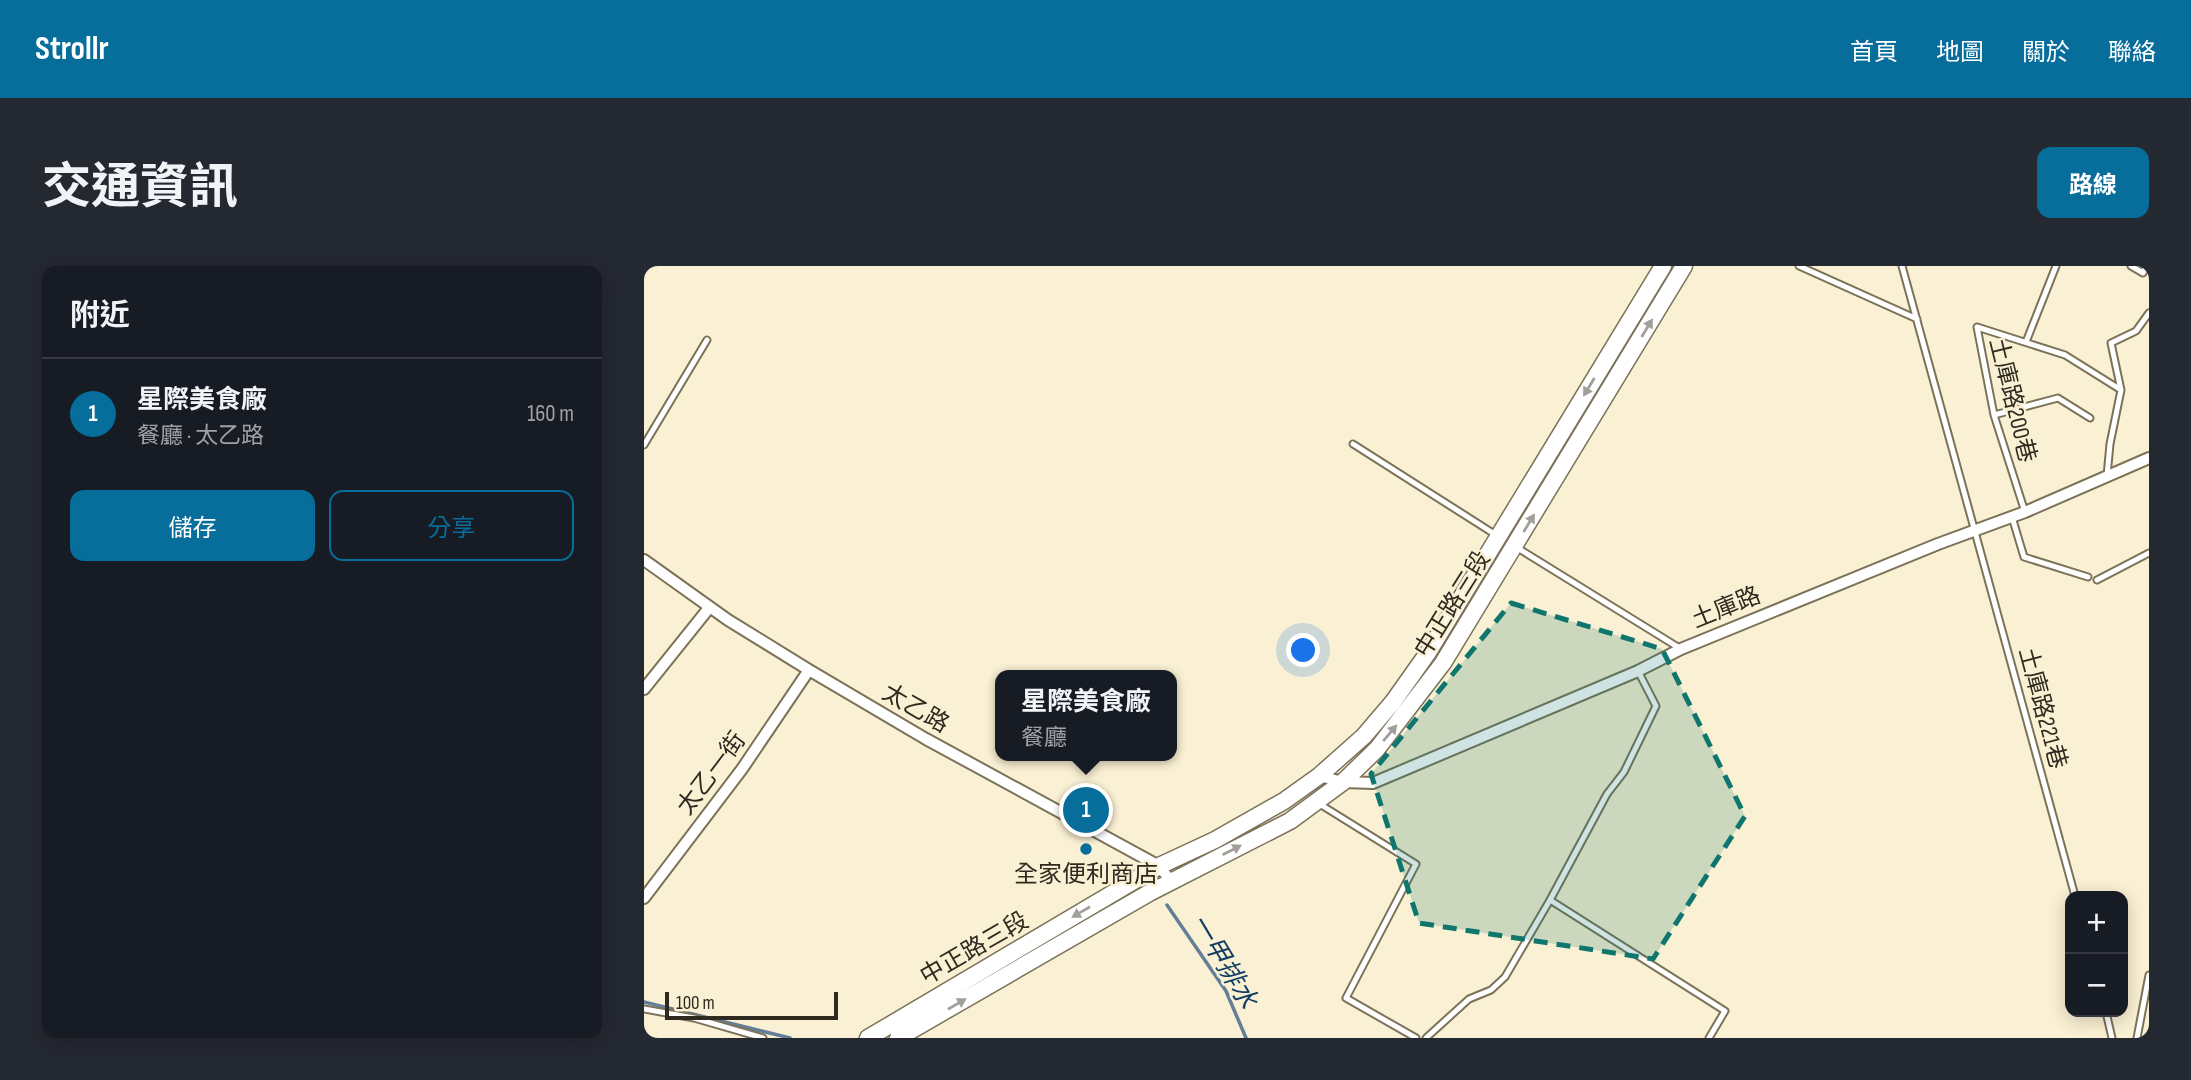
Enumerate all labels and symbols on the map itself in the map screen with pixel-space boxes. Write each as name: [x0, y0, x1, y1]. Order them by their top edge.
one-way arrow: [1640, 319, 1653, 338]
street label: 土庫路200巷: [1983, 335, 2042, 465]
one-way arrow: [1583, 377, 1596, 397]
one-way arrow: [1523, 513, 1535, 532]
street label: 中正路三段: [1408, 546, 1497, 663]
street label: 土庫路: [1687, 581, 1765, 634]
your location: [1286, 633, 1320, 667]
street label: 土庫路221巷: [2012, 644, 2073, 772]
street label: 太乙路: [877, 678, 954, 739]
one-way arrow: [1382, 724, 1397, 741]
street label: 太乙一街: [671, 726, 752, 820]
pin: 1: [1063, 784, 1109, 836]
marker: 全家便利商店: [1078, 841, 1094, 857]
one-way arrow: [1222, 845, 1242, 856]
place label: 全家便利商店: [1014, 860, 1158, 889]
street label: 中正路三段: [915, 906, 1033, 991]
one-way arrow: [1071, 906, 1090, 918]
water label: 一甲排水: [1183, 909, 1263, 1015]
scale bar: [665, 989, 838, 1021]
one-way arrow: [948, 998, 967, 1010]

